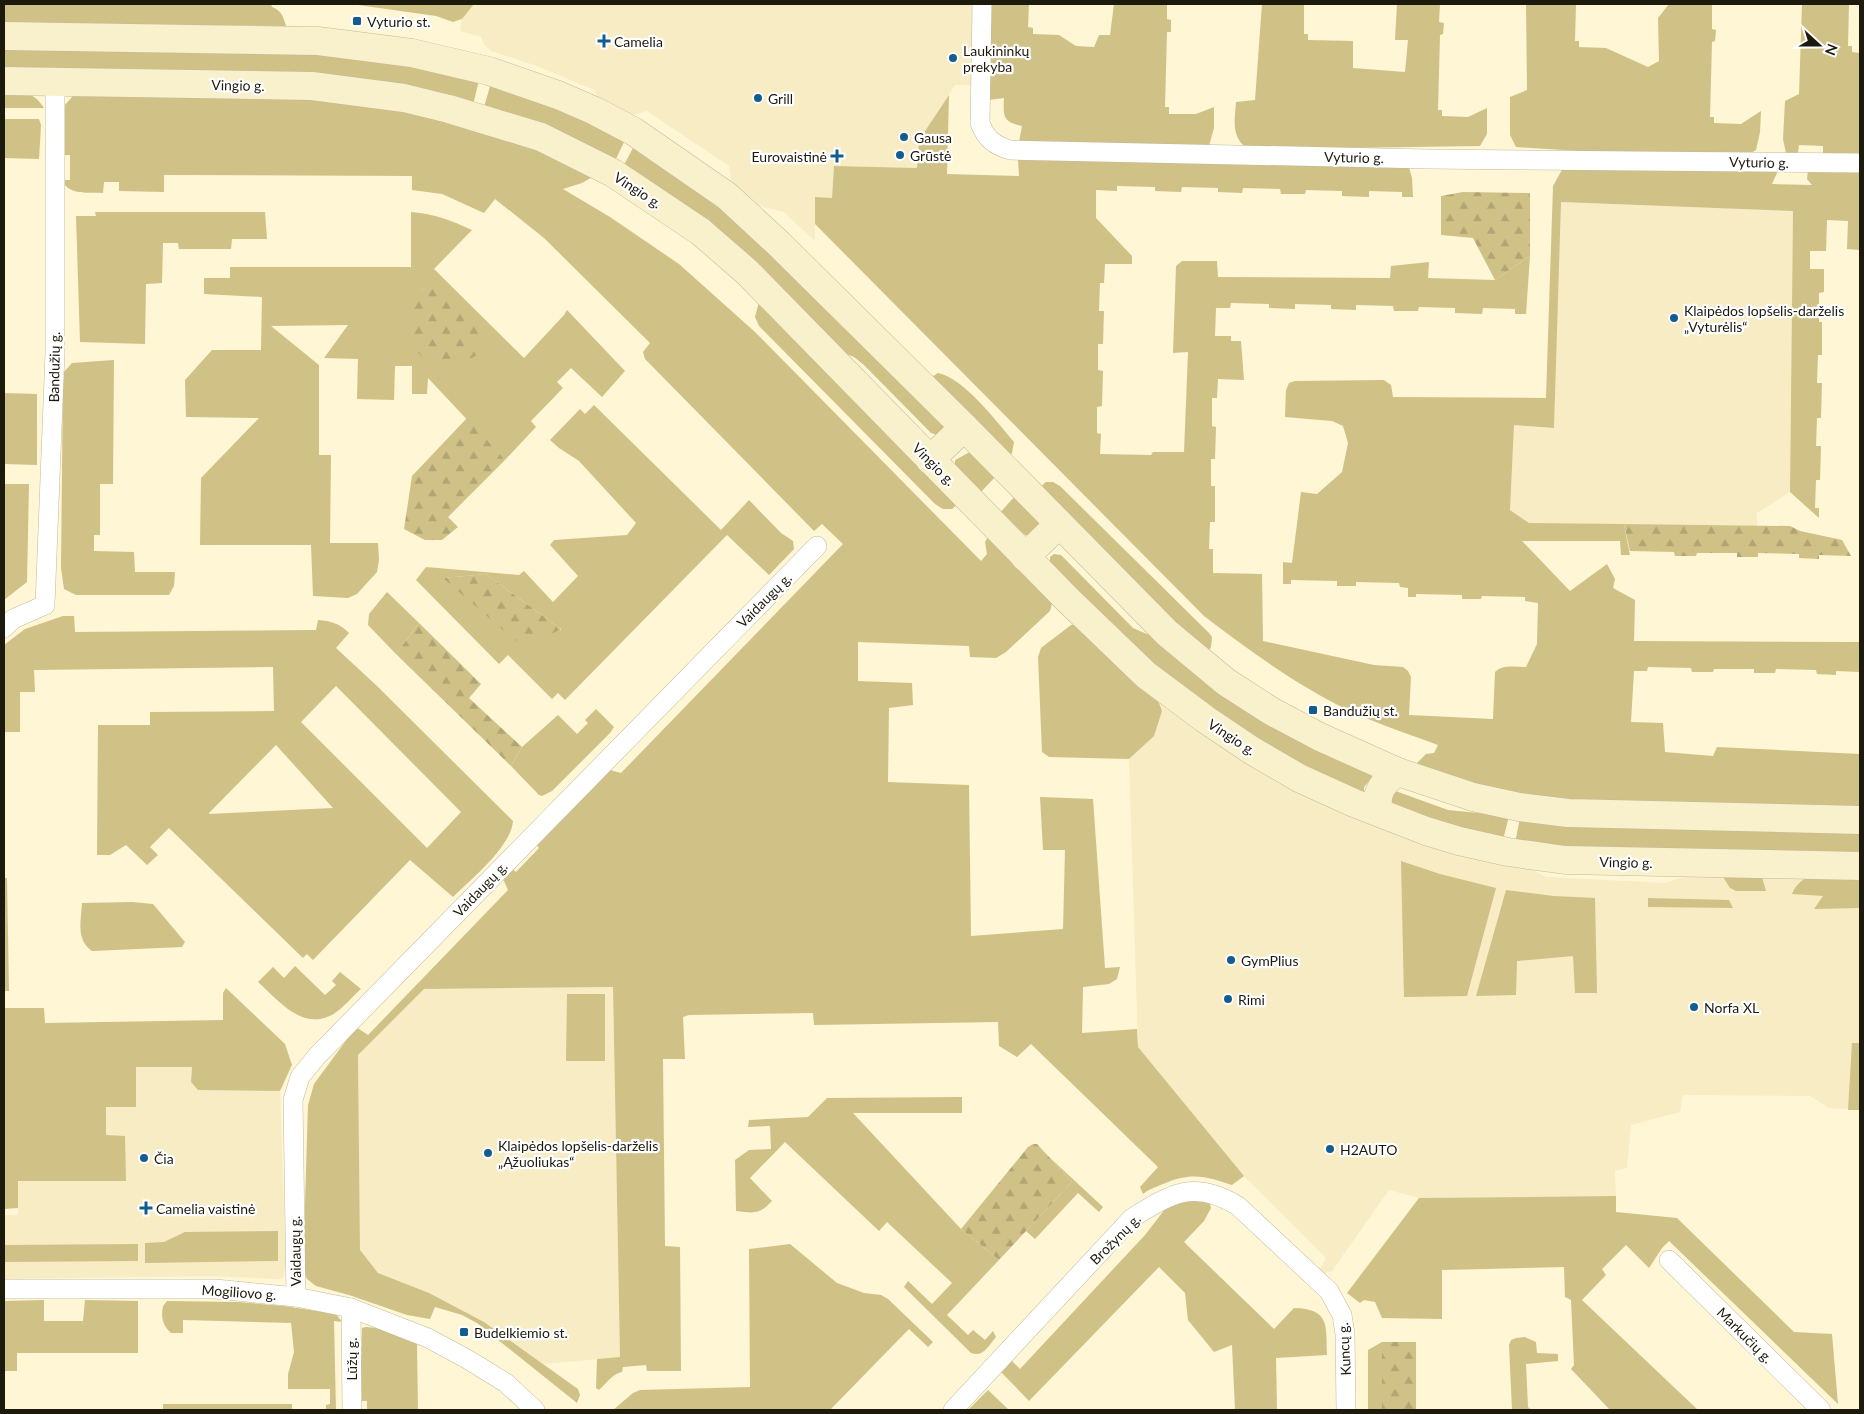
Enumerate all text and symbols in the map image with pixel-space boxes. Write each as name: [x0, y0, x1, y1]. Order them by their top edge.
place label: Vyturio st.: [367, 13, 431, 30]
marker: Vyturio st.: [351, 15, 363, 27]
north arrow: [1794, 20, 1844, 70]
place label: Camelia: [614, 33, 663, 50]
marker: Camelia: [598, 35, 610, 47]
place label: Laukininkų prekyba: [963, 42, 1030, 75]
text: N: [1822, 42, 1841, 58]
marker: Laukininkų prekyba: [947, 52, 959, 64]
street label: Vingio g.: [211, 76, 265, 94]
place label: Grill: [768, 90, 793, 107]
marker: Grill: [752, 92, 764, 104]
place label: Gausa: [914, 129, 952, 146]
marker: Gausa: [898, 131, 910, 143]
place label: Grūstė: [910, 147, 951, 164]
place label: Eurovaistinė: [752, 148, 827, 165]
street label: Vyturio g.: [1324, 148, 1384, 166]
marker: Grūstė: [894, 149, 906, 161]
marker: Eurovaistinė: [831, 150, 843, 162]
street label: Vyturio g.: [1729, 153, 1789, 171]
street label: Vingio g.: [611, 168, 665, 212]
place label: Klaipėdos lopšelis-darželis „Vyturėlis“: [1684, 302, 1844, 335]
marker: Klaipėdos lopšelis-darželis „Vyturėlis“: [1668, 312, 1680, 324]
street label: Bandužių g.: [45, 331, 63, 403]
street label: Vingio g.: [909, 439, 959, 489]
street label: Vaidaugų g.: [733, 569, 795, 631]
place label: Bandužių st.: [1323, 702, 1398, 719]
marker: Bandužių st.: [1307, 704, 1319, 716]
street label: Vingio g.: [1205, 715, 1259, 759]
street label: Vingio g.: [1599, 853, 1653, 871]
street label: Vaidaugų g.: [449, 858, 511, 920]
place label: GymPlius: [1241, 952, 1298, 969]
marker: GymPlius: [1225, 954, 1237, 966]
place label: Rimi: [1238, 991, 1265, 1008]
marker: Rimi: [1222, 993, 1234, 1005]
place label: Norfa XL: [1704, 999, 1759, 1016]
marker: Norfa XL: [1688, 1001, 1700, 1013]
place label: Klaipėdos lopšelis-darželis „Ąžuoliukas“: [498, 1137, 658, 1170]
place label: H2AUTO: [1340, 1141, 1397, 1158]
marker: H2AUTO: [1324, 1143, 1336, 1155]
marker: Klaipėdos lopšelis-darželis „Ąžuoliukas“: [482, 1147, 494, 1159]
place label: Čia: [154, 1150, 174, 1167]
marker: Čia: [138, 1152, 150, 1164]
place label: Camelia vaistinė: [156, 1200, 255, 1217]
marker: Camelia vaistinė: [140, 1202, 152, 1214]
street label: Brožynų g.: [1086, 1210, 1144, 1268]
street label: Vaidaugų g.: [286, 1216, 304, 1286]
street label: Mogiliovo g.: [201, 1281, 277, 1303]
street label: Markučių g.: [1714, 1304, 1776, 1366]
street label: Kuncų g.: [1334, 1322, 1354, 1376]
place label: Budelkiemio st.: [474, 1324, 568, 1341]
marker: Budelkiemio st.: [458, 1326, 470, 1338]
street label: Lūžų g.: [343, 1338, 360, 1380]

